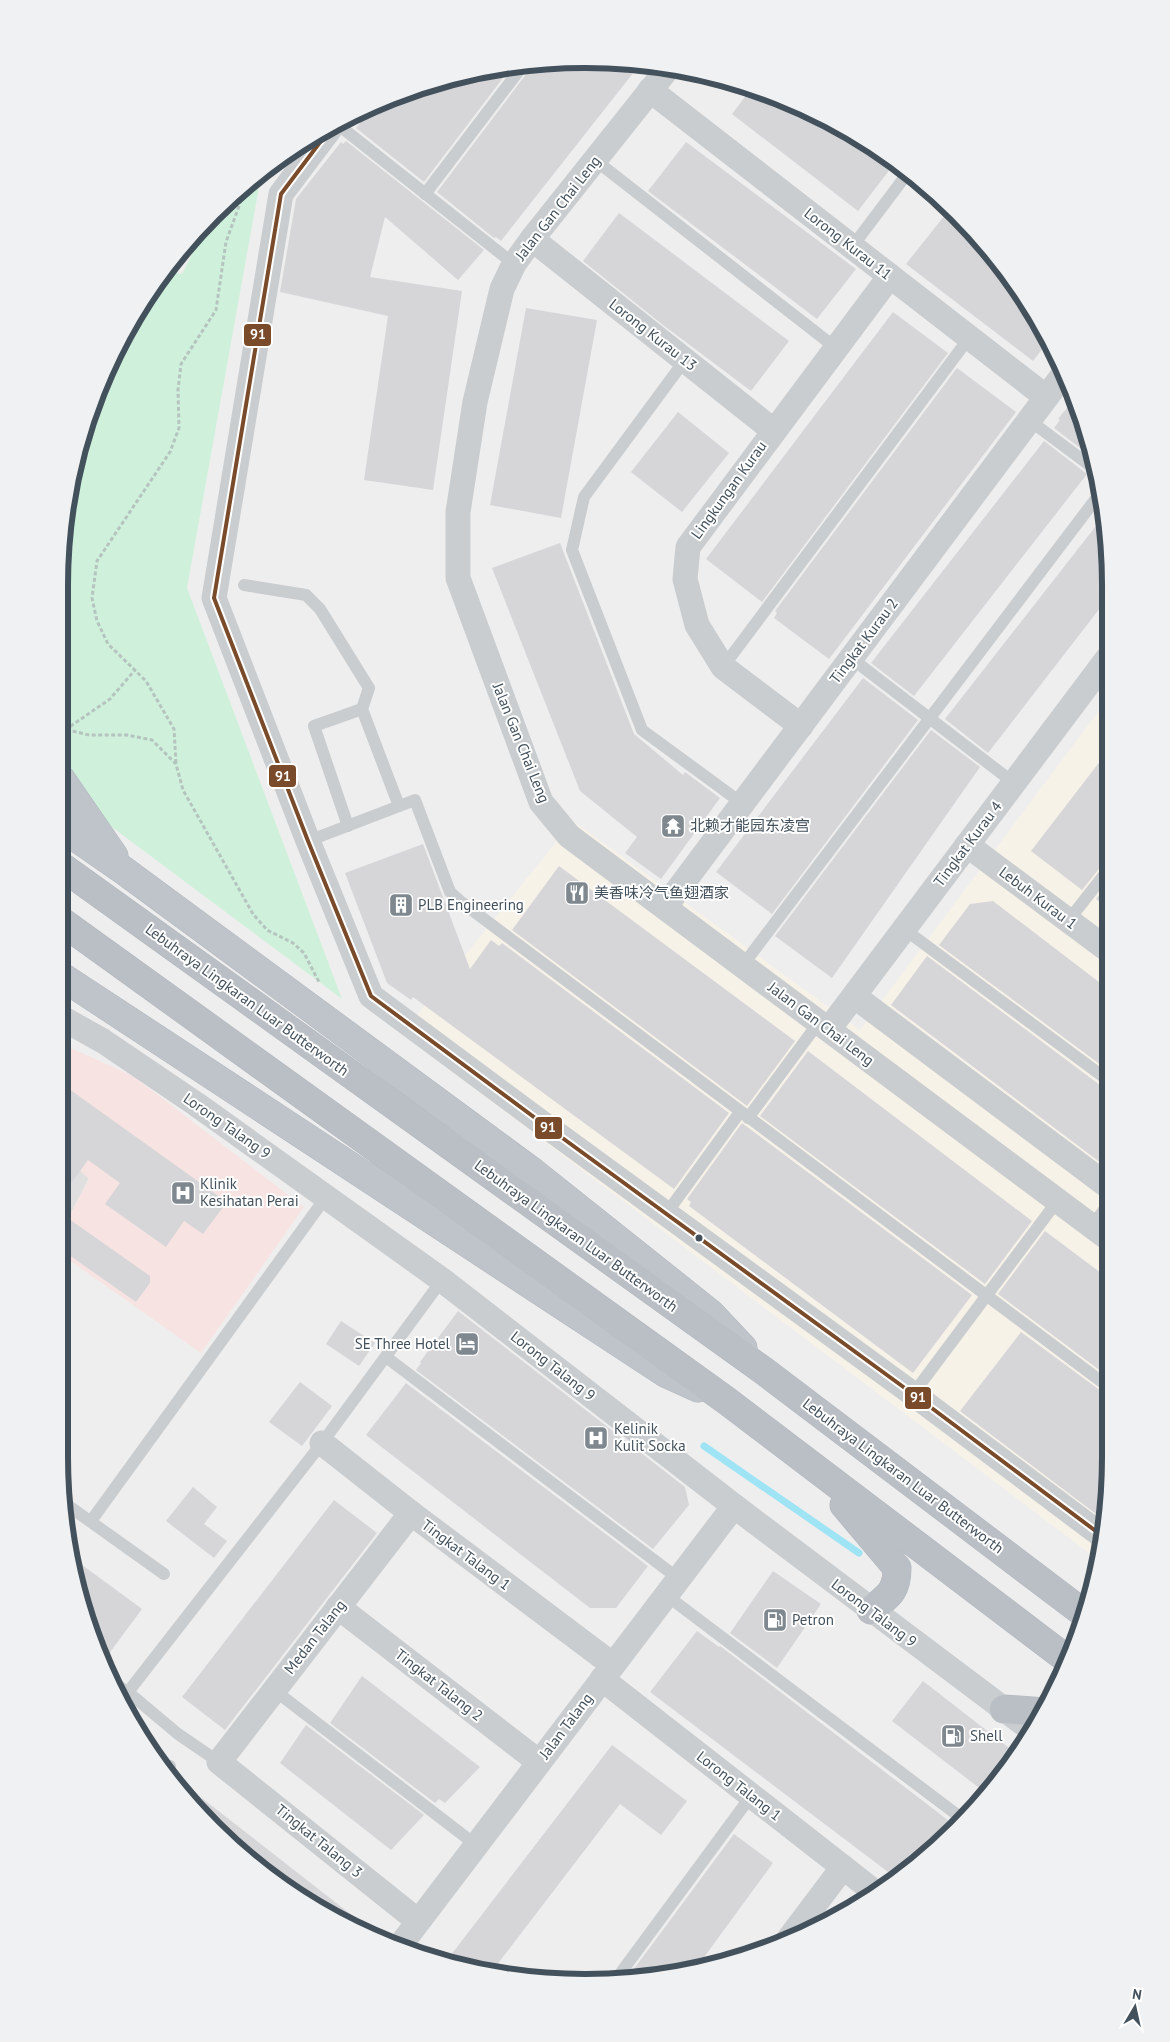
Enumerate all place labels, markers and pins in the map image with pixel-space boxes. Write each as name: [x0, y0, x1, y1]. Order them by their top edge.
temple icon: 北赖才能园东凌宫: [660, 813, 686, 839]
place label: 北赖才能园东凌宫: [690, 816, 810, 835]
restaurant icon: 美香味冷气鱼翅酒家: [564, 880, 590, 906]
place label: 美香味冷气鱼翅酒家: [594, 883, 729, 902]
building icon: PLB Engineering: [388, 892, 414, 918]
place label: PLB Engineering: [418, 895, 524, 914]
place label: Klinik Kesihatan Perai: [200, 1174, 299, 1210]
hospital icon: Klinik Kesihatan Perai: [170, 1180, 196, 1206]
unlabelled marker: [694, 1233, 704, 1243]
hotel icon: SE Three Hotel: [454, 1331, 480, 1357]
place label: SE Three Hotel: [355, 1334, 451, 1353]
place label: Kelinik Kulit Socka: [614, 1419, 686, 1455]
hospital icon: Kelinik Kulit Socka: [583, 1425, 609, 1451]
fuel station icon: Petron: [762, 1607, 788, 1633]
place label: Petron: [792, 1610, 834, 1629]
fuel station icon: Shell: [940, 1723, 966, 1749]
place label: Shell: [970, 1726, 1003, 1745]

